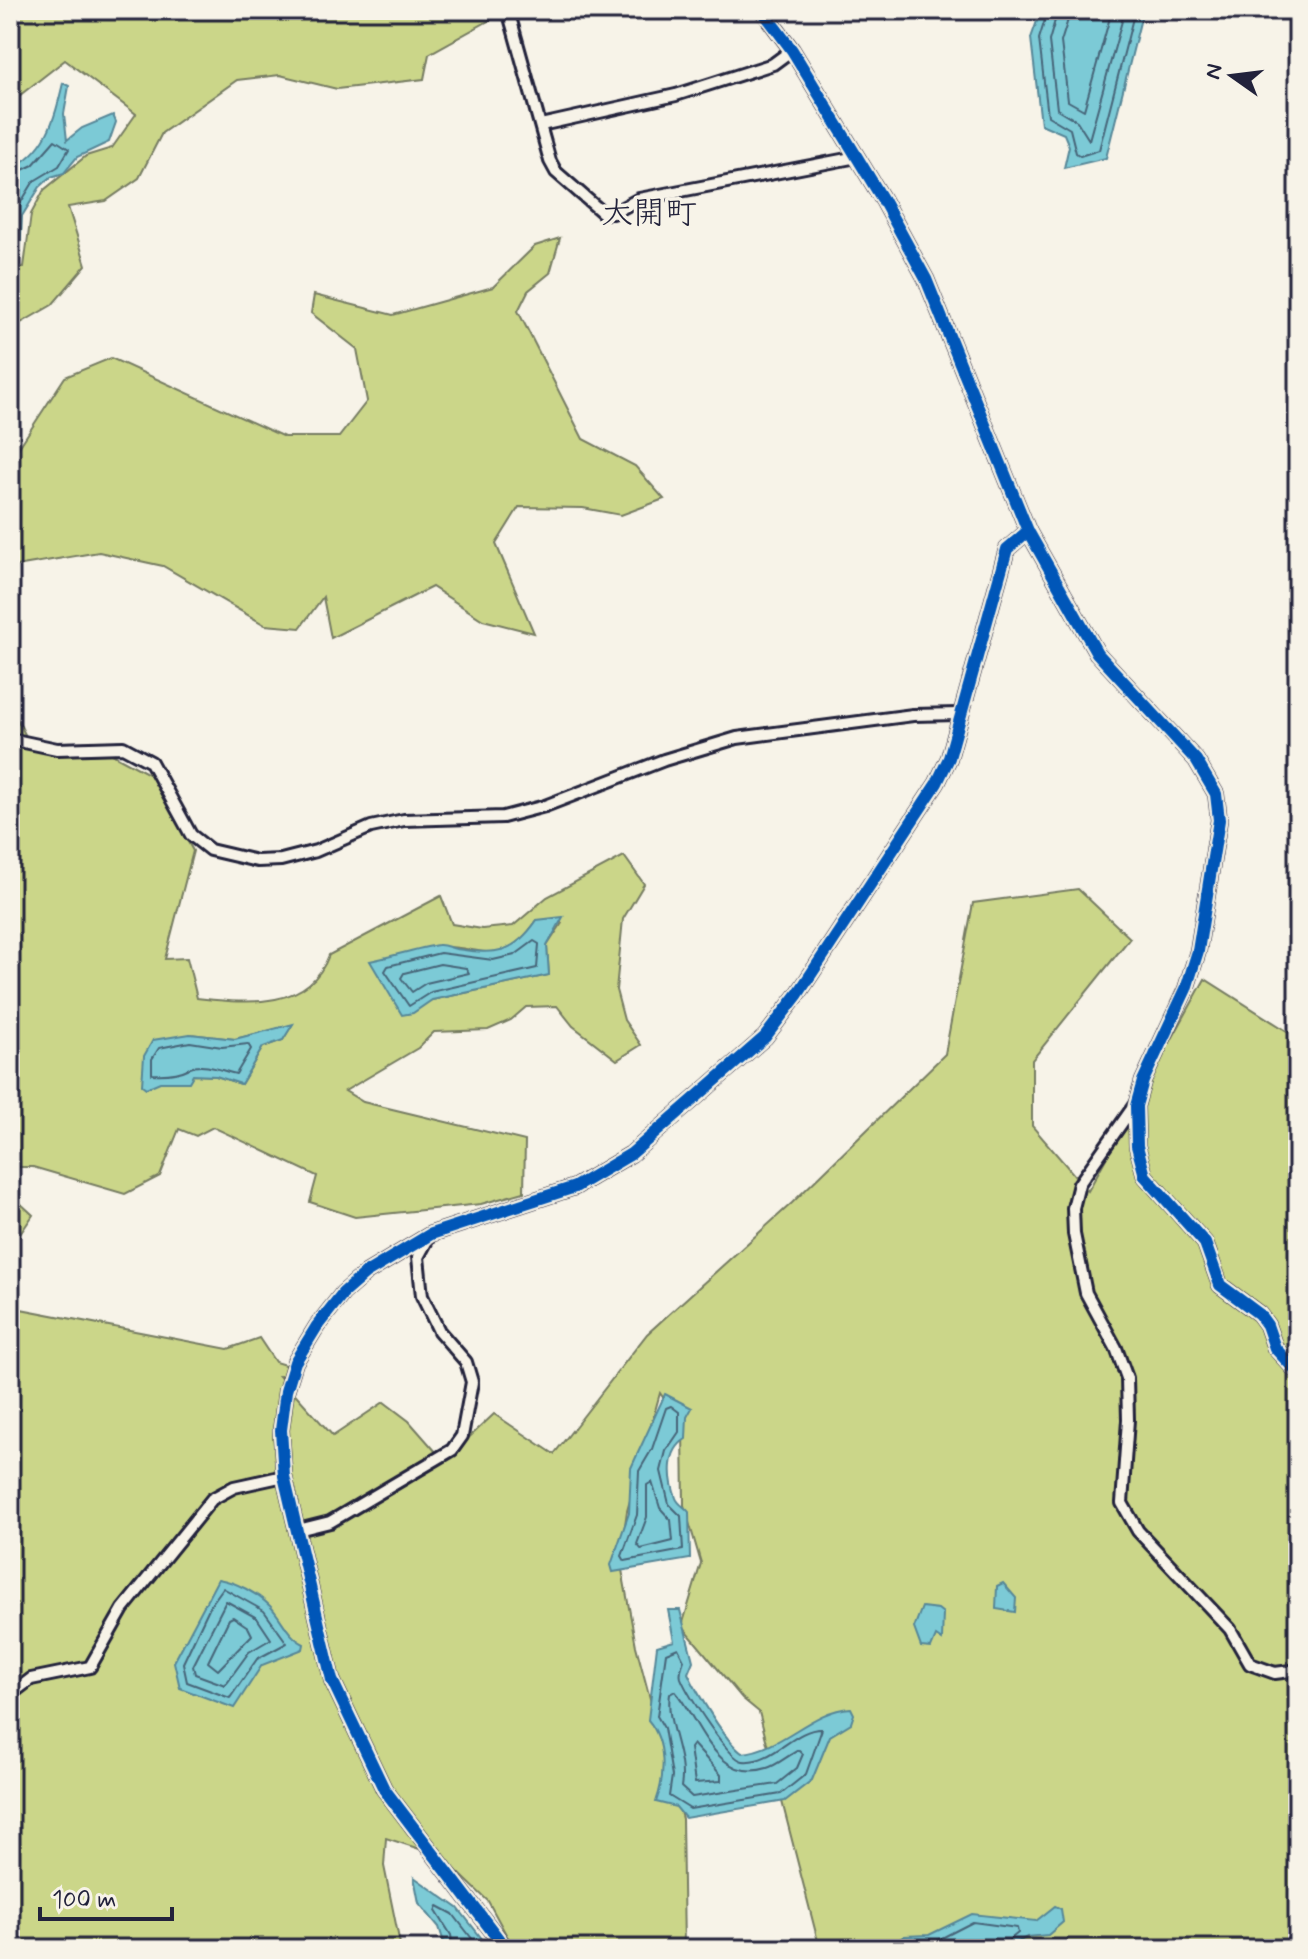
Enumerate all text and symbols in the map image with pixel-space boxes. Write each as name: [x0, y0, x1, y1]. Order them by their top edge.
north arrow: [1192, 36, 1272, 116]
text: N: [1199, 61, 1230, 82]
district label: 大開町: [601, 193, 697, 235]
scale bar: [40, 1871, 172, 1921]
text: 100 m: [52, 1885, 116, 1916]

